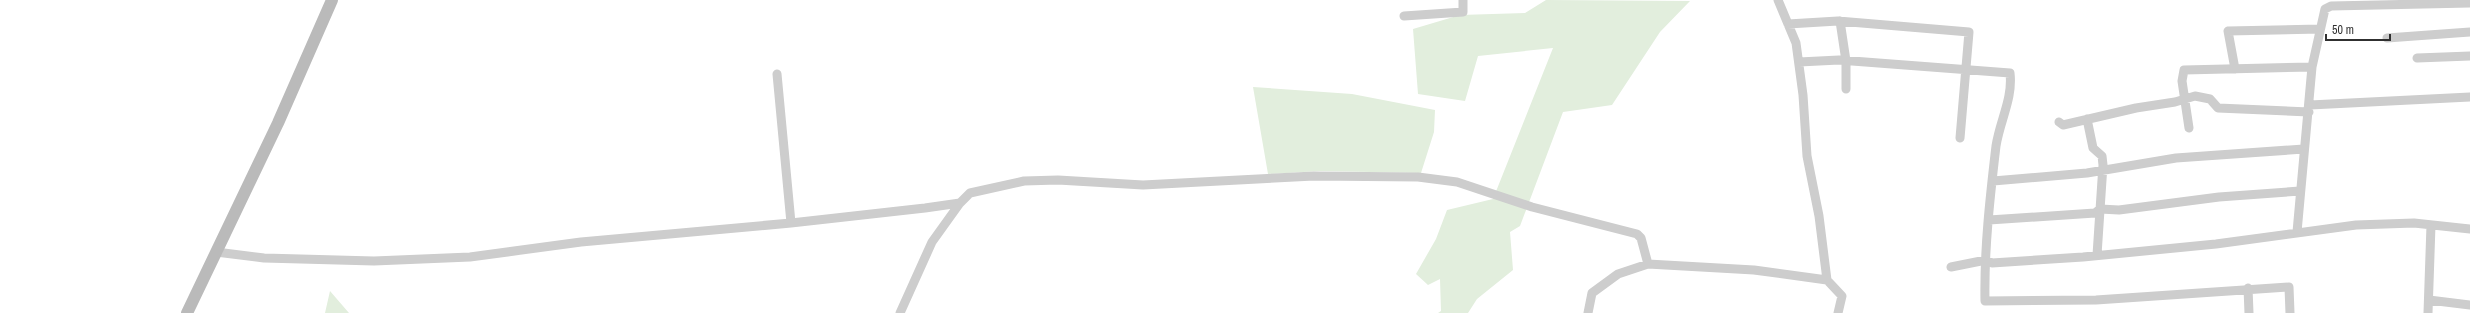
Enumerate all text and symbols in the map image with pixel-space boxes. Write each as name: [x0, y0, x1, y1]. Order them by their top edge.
scale bar: [2326, 16, 2390, 42]
text: 50 m: [2332, 22, 2354, 38]

